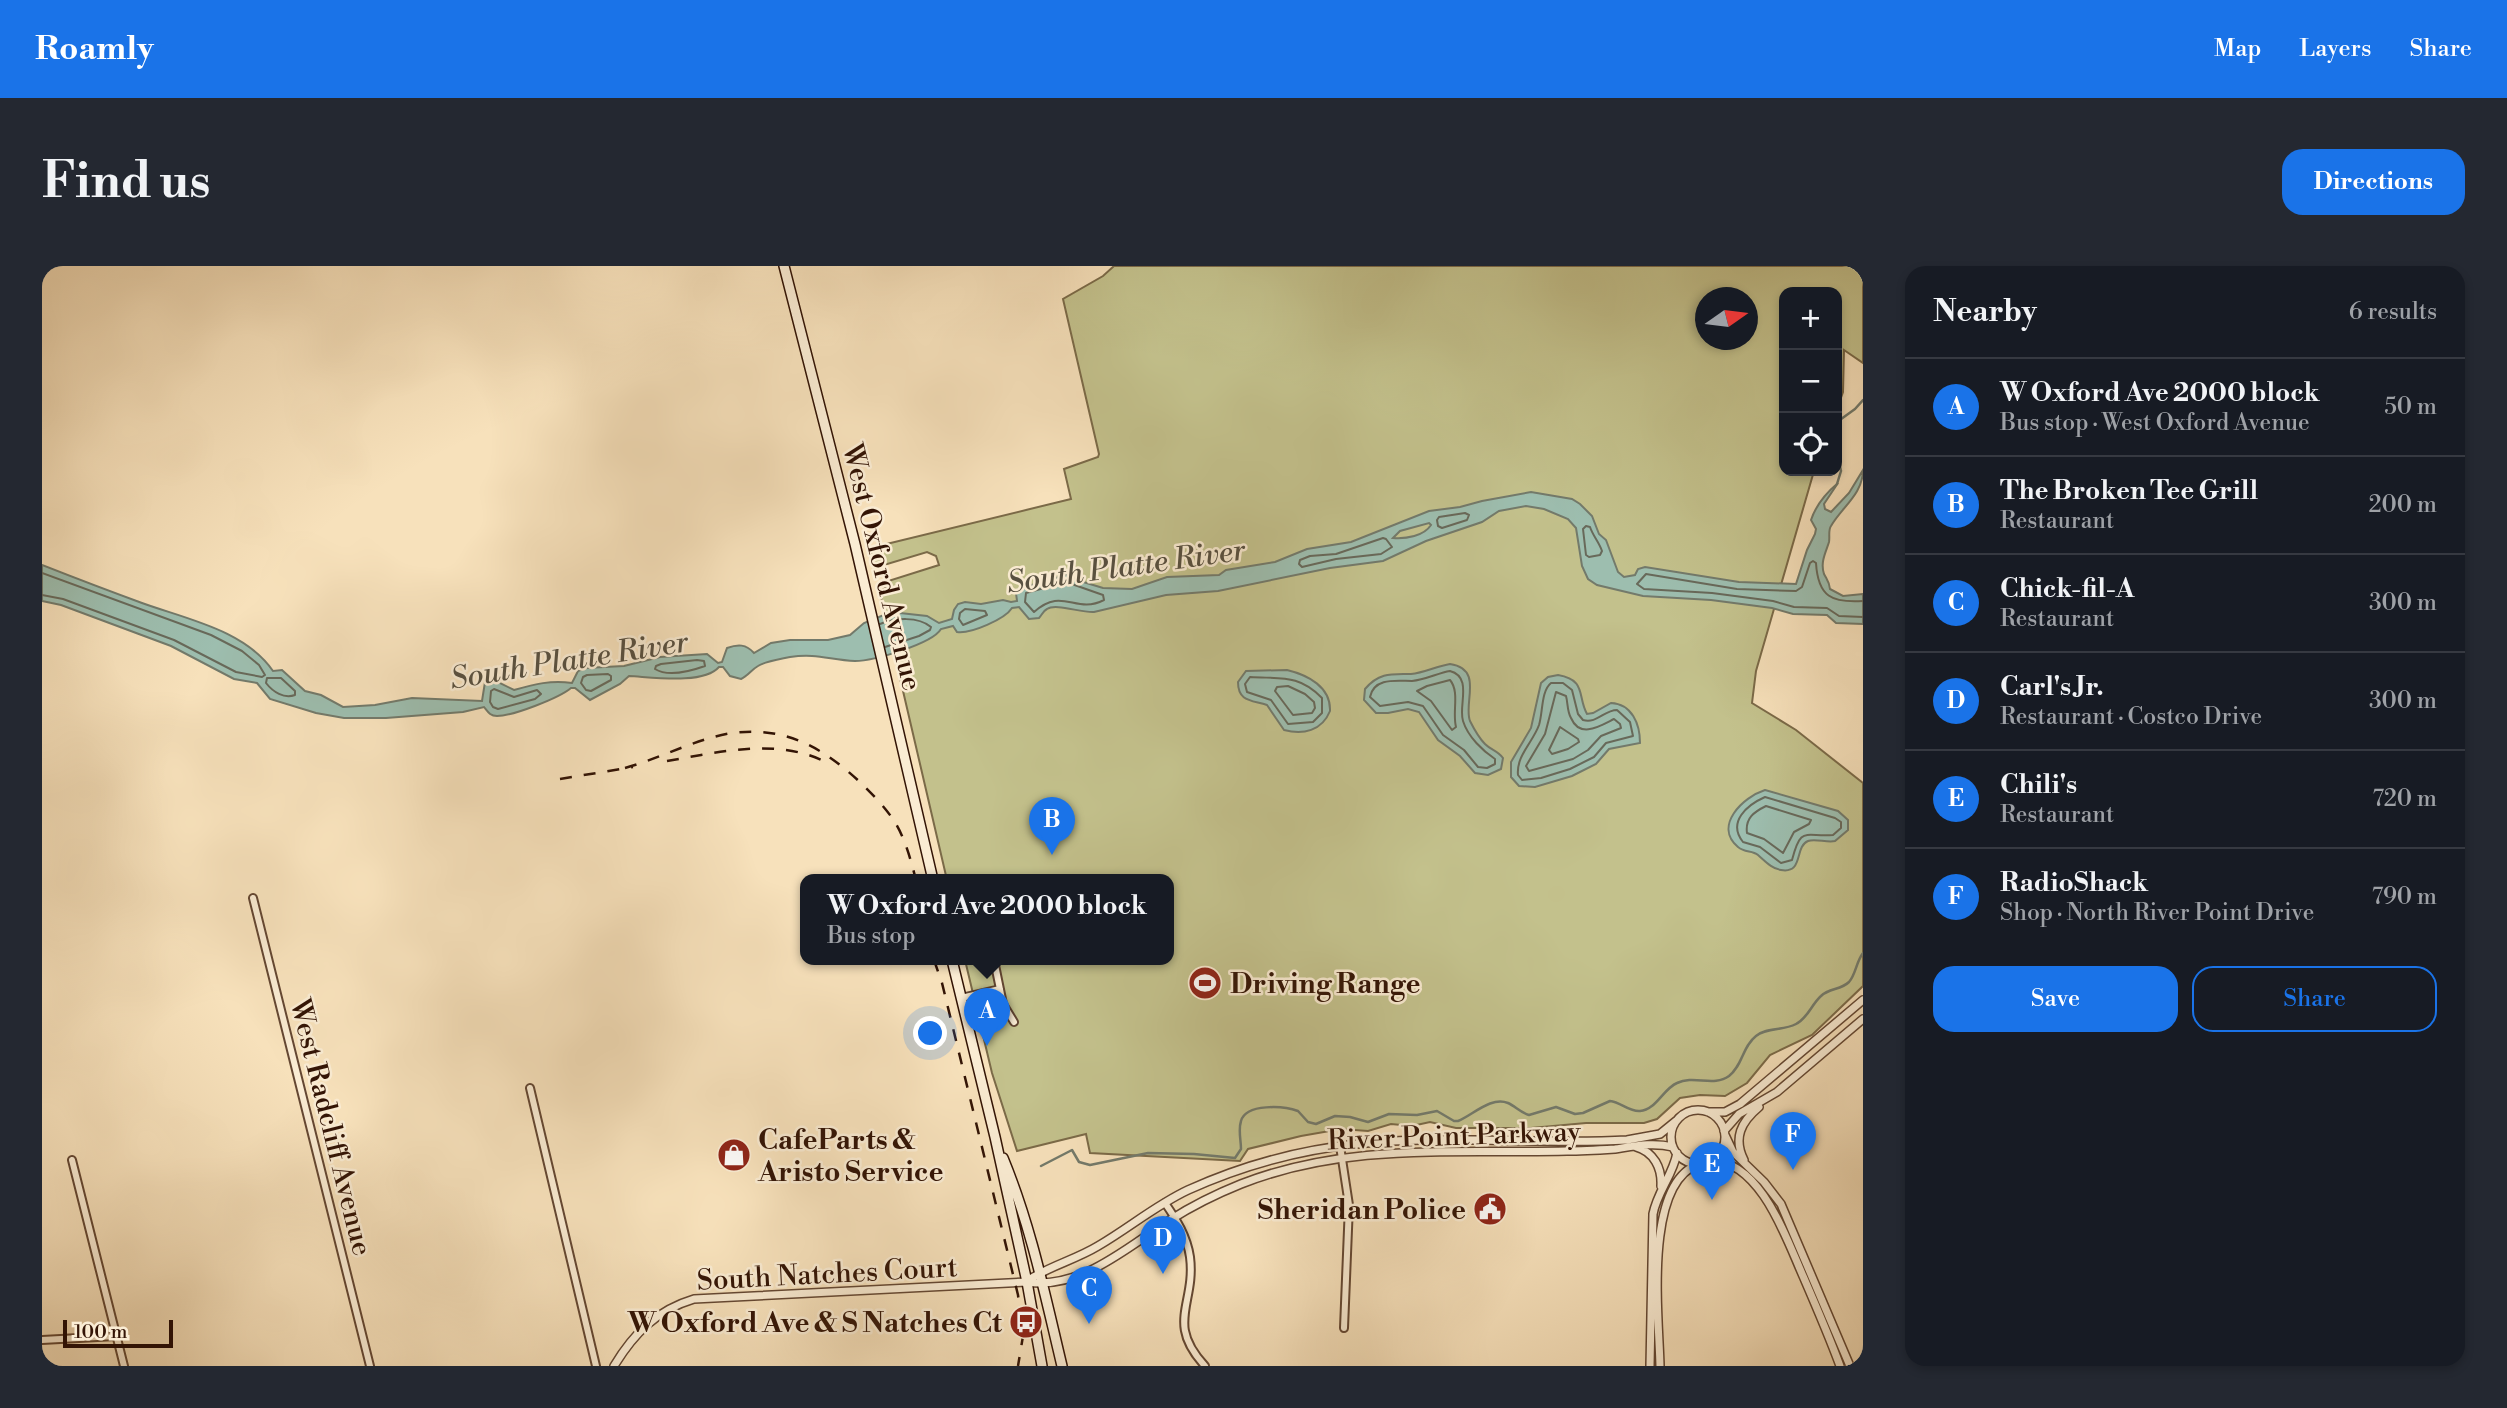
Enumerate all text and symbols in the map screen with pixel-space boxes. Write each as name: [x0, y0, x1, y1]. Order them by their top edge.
text: Roamly: [35, 29, 154, 70]
text: Map: [2214, 34, 2261, 64]
text: Layers: [2299, 34, 2371, 64]
text: Share: [2409, 34, 2472, 64]
button: Directions: [2282, 149, 2465, 215]
text: Find us: [42, 152, 211, 213]
north arrow: [1695, 287, 1758, 350]
map controls: [1779, 287, 1842, 476]
button: +: [1779, 287, 1842, 350]
text: Nearby: [1933, 293, 2037, 331]
text: 6 results: [2349, 298, 2437, 326]
button: −: [1779, 350, 1842, 413]
text: W Oxford Ave 2000 block: [2000, 377, 2320, 409]
text: A: [1948, 393, 1964, 421]
text: 50 m: [2384, 393, 2437, 421]
text: Bus stop · West Oxford Avenue: [2000, 409, 2310, 437]
button: locate: [1779, 413, 1842, 476]
street label: West Oxford Avenue: [834, 439, 929, 694]
text: The Broken Tee Grill: [2000, 475, 2258, 507]
text: B: [1947, 491, 1965, 519]
text: 200 m: [2369, 491, 2437, 519]
text: Restaurant: [2000, 507, 2114, 535]
water label: South Platte River: [1004, 531, 1249, 603]
text: Chick-fil-A: [2000, 573, 2134, 605]
text: C: [1948, 589, 1964, 617]
text: 300 m: [2369, 589, 2437, 617]
text: Restaurant: [2000, 605, 2114, 633]
water label: South Platte River: [447, 623, 692, 699]
text: Carl's Jr.: [2000, 671, 2104, 703]
text: D: [1947, 687, 1965, 715]
text: 300 m: [2369, 687, 2437, 715]
text: Restaurant · Costco Drive: [2000, 703, 2262, 731]
text: Chili's: [2000, 769, 2077, 801]
text: E: [1948, 785, 1964, 813]
text: 720 m: [2372, 785, 2437, 813]
pin: B: [1029, 797, 1075, 855]
text: Restaurant: [2000, 801, 2114, 829]
text: RadioShack: [2000, 867, 2148, 899]
popup: [800, 874, 1174, 965]
text: F: [1948, 883, 1964, 911]
text: 790 m: [2372, 883, 2437, 911]
text: W Oxford Ave 2000 block: [827, 890, 1147, 922]
text: Shop · North River Point Drive: [2000, 899, 2314, 927]
text: Bus stop: [827, 922, 916, 950]
sports icon: Driving Range: [1186, 964, 1224, 1002]
button: Save: [1933, 966, 2178, 1032]
button: Share: [2192, 966, 2437, 1032]
place label: Driving Range: [1230, 967, 1421, 1002]
pin: A: [964, 988, 1010, 1046]
street label: West Radcliff Avenue: [281, 994, 379, 1259]
your location: [913, 1016, 947, 1050]
pin: F: [1770, 1112, 1816, 1170]
street label: River Point Parkway: [1327, 1115, 1582, 1158]
place label: CafeParts & Aristo Service: [757, 1123, 943, 1190]
shop icon: CafeParts & Aristo Service: [715, 1136, 753, 1174]
pin: E: [1689, 1142, 1735, 1200]
public building icon: Sheridan Police: [1471, 1190, 1509, 1228]
place label: Sheridan Police: [1258, 1193, 1466, 1228]
pin: D: [1140, 1216, 1186, 1274]
street label: South Natches Court: [696, 1250, 958, 1299]
pin: C: [1066, 1266, 1112, 1324]
bus stop icon: W Oxford Ave & S Natches Ct: [1007, 1303, 1045, 1341]
place label: W Oxford Ave & S Natches Ct: [627, 1306, 1003, 1341]
scale bar: [63, 1317, 173, 1349]
text: 100 m: [74, 1320, 127, 1344]

